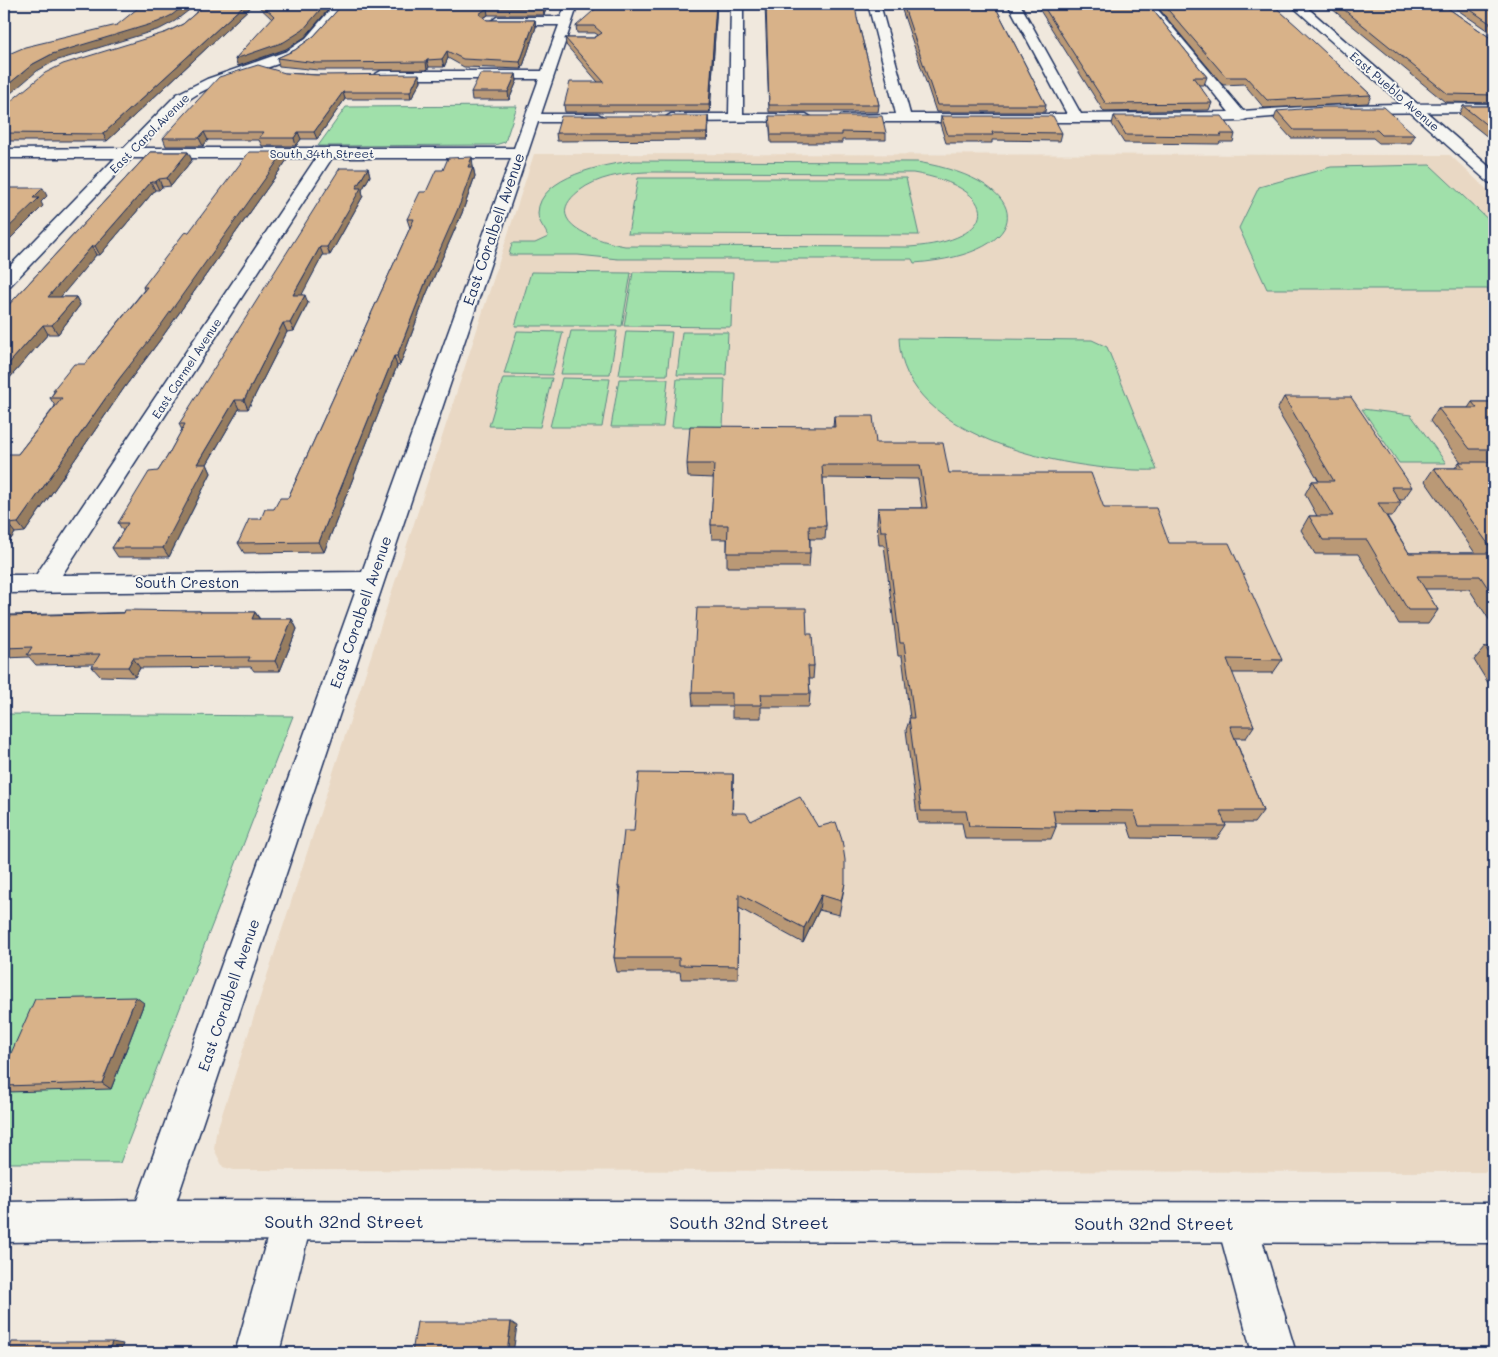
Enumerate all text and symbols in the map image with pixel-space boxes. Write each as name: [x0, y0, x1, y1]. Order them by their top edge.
street label: East Pueblo Avenue: [1347, 48, 1443, 134]
street label: East Carol Avenue: [106, 90, 192, 176]
street label: South 34th Street: [270, 145, 374, 161]
street label: East Coralbell Avenue: [458, 150, 528, 308]
street label: East Carmel Avenue: [147, 315, 225, 421]
street label: East Coralbell Avenue: [325, 533, 395, 691]
street label: South Creston: [135, 572, 239, 592]
street label: East Coralbell Avenue: [193, 916, 263, 1074]
street label: South 32nd Street: [264, 1209, 424, 1233]
street label: South 32nd Street: [669, 1210, 829, 1234]
street label: South 32nd Street: [1074, 1211, 1234, 1235]

